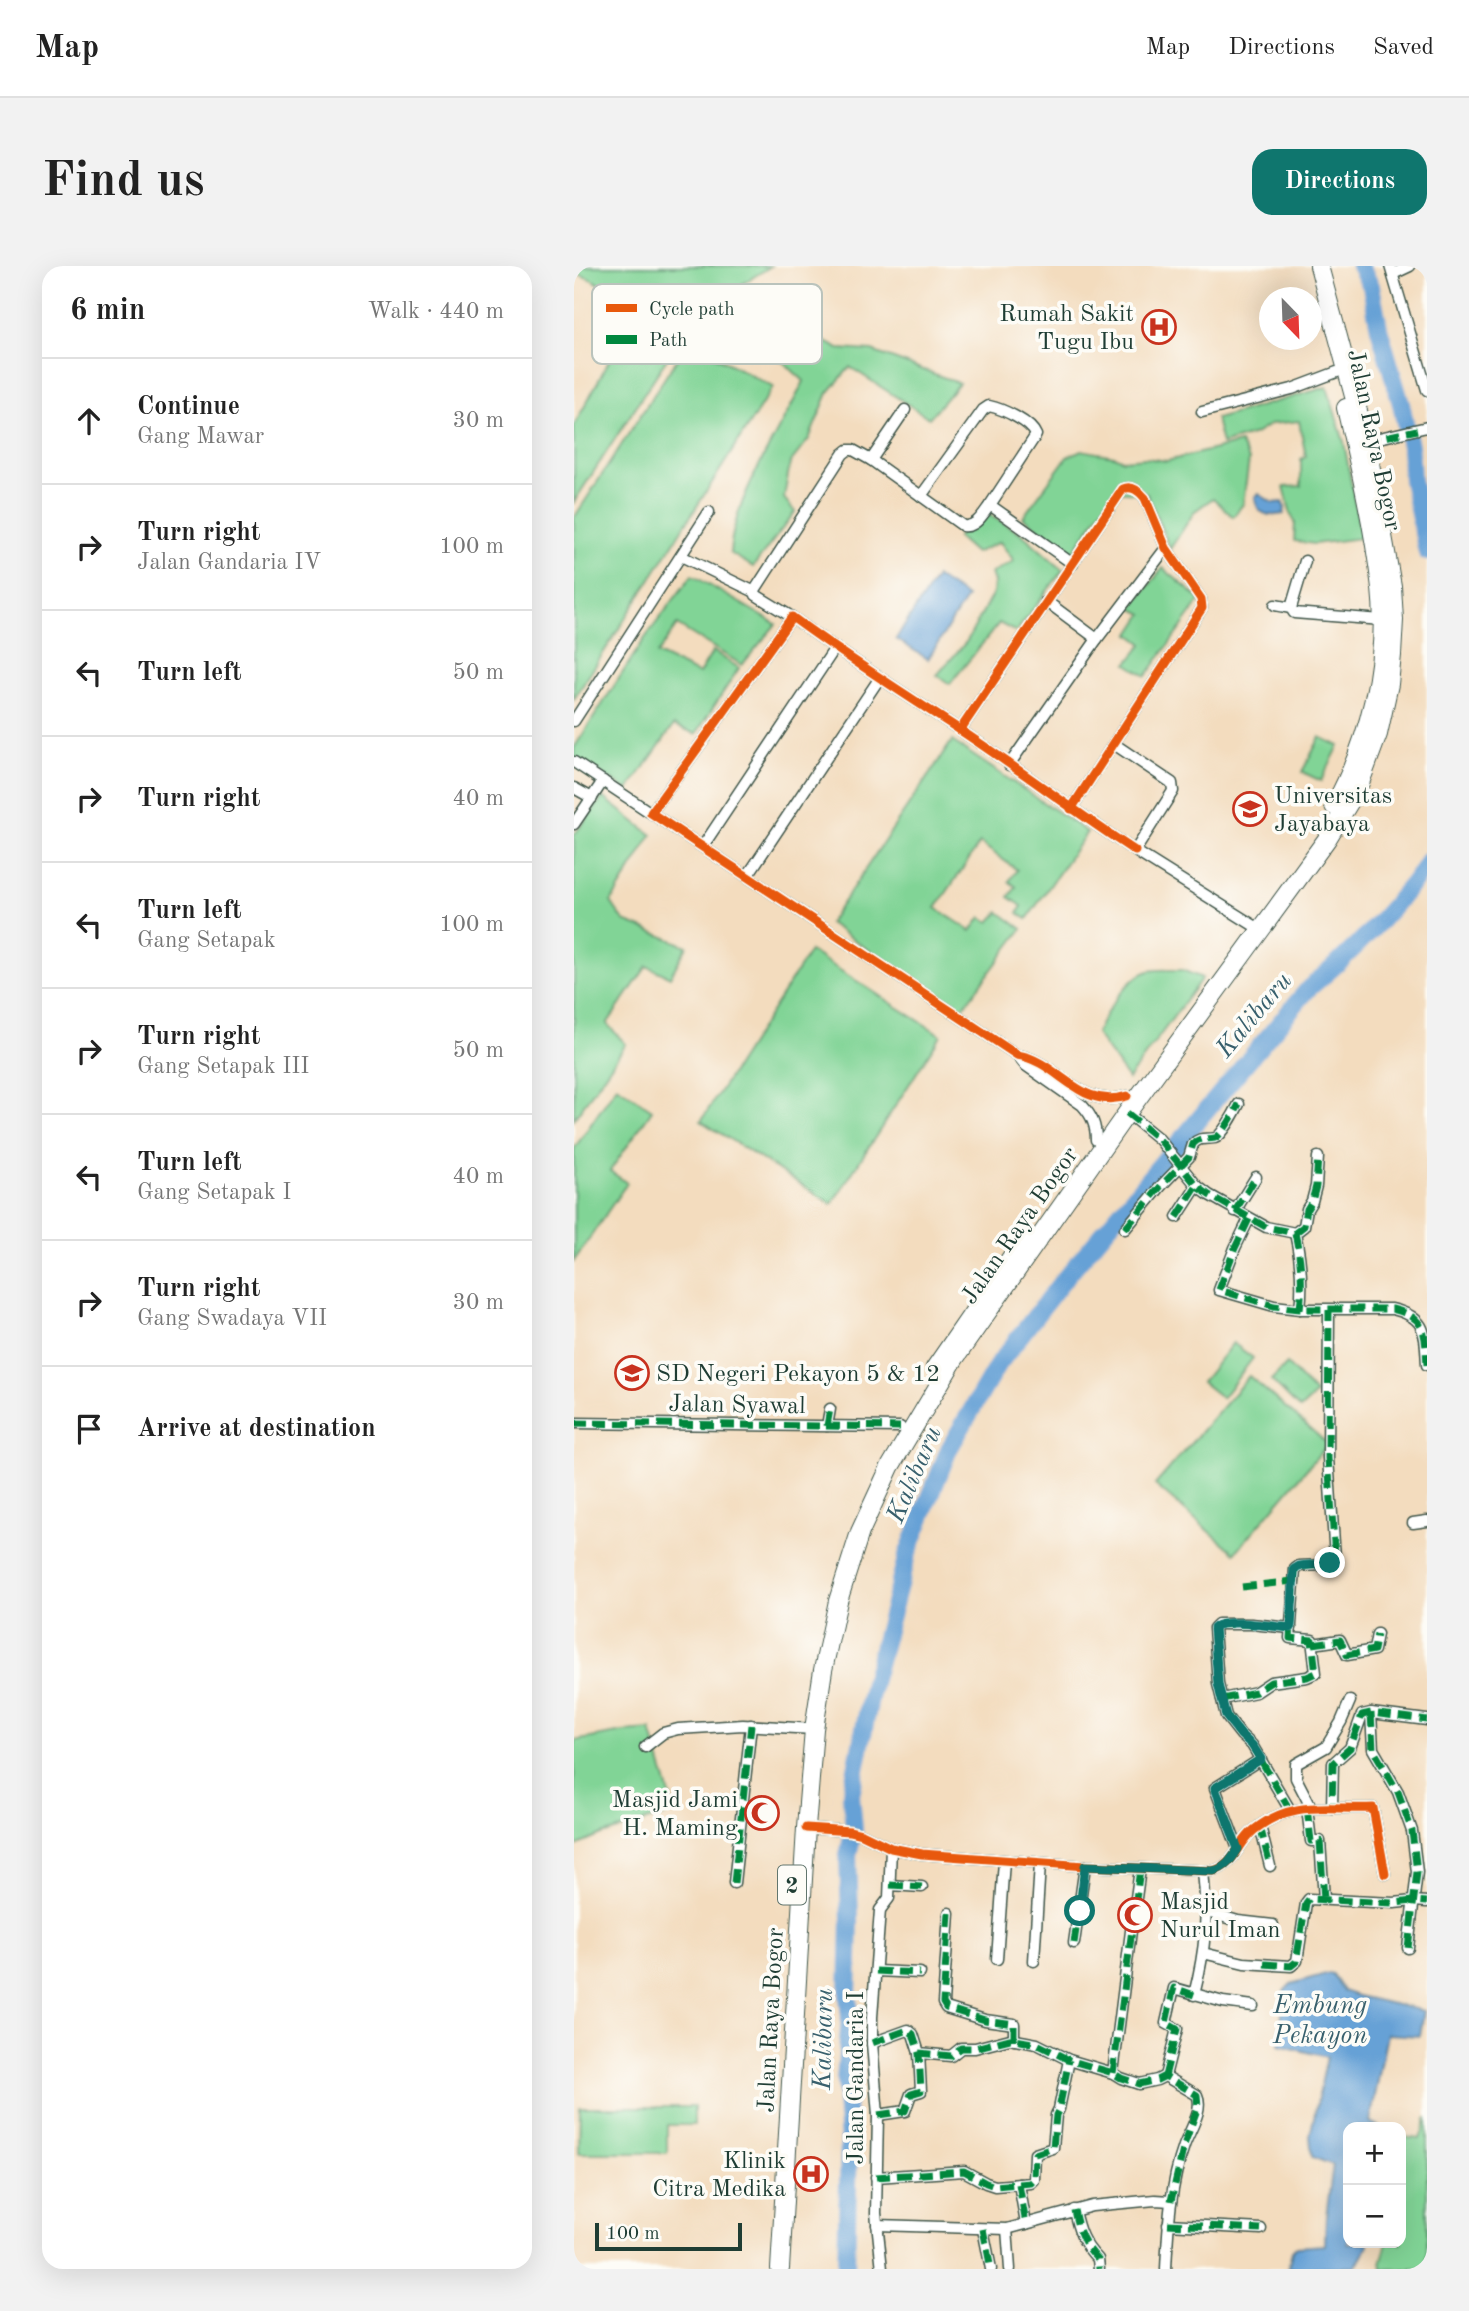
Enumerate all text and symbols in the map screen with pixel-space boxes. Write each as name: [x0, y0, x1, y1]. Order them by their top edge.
text: Map: [35, 32, 99, 65]
text: Map: [1146, 36, 1190, 60]
text: Directions: [1228, 36, 1335, 60]
text: Saved: [1373, 36, 1434, 60]
button: Directions: [1252, 149, 1427, 215]
text: Find us: [42, 158, 205, 207]
legend: [592, 284, 822, 364]
north arrow: [1259, 287, 1322, 350]
text: 6 min: [70, 296, 145, 326]
text: Walk · 440 m: [368, 300, 504, 323]
text: Cycle path: [649, 301, 735, 320]
place label: Rumah Sakit Tugu Ibu: [999, 303, 1134, 355]
hospital icon: Rumah Sakit Tugu Ibu: [1140, 308, 1178, 346]
text: Path: [649, 332, 687, 351]
street label: Jalan Raya Bogor: [1342, 347, 1404, 534]
text: Continue: [137, 394, 240, 420]
icon: ahead: [70, 402, 108, 440]
text: 30 m: [453, 409, 504, 432]
text: Gang Mawar: [137, 425, 264, 448]
text: Turn right: [137, 520, 260, 546]
icon: right: [70, 528, 108, 566]
text: 100 m: [439, 535, 504, 558]
text: Jalan Gandaria IV: [137, 551, 321, 574]
icon: left: [70, 654, 108, 692]
text: Turn left: [137, 660, 242, 686]
text: 50 m: [453, 661, 504, 684]
icon: right: [70, 780, 108, 818]
place label: Universitas Jayabaya: [1274, 785, 1392, 837]
text: Turn right: [137, 786, 260, 812]
text: 40 m: [453, 787, 504, 810]
school or university icon: Universitas Jayabaya: [1231, 790, 1269, 828]
text: Turn left: [137, 898, 242, 924]
icon: left: [70, 906, 108, 944]
text: 100 m: [439, 913, 504, 936]
text: Gang Setapak: [137, 929, 276, 952]
water label: Kalibaru: [1211, 968, 1297, 1064]
text: Turn right: [137, 1024, 260, 1050]
icon: right: [70, 1032, 108, 1070]
text: 50 m: [453, 1039, 504, 1062]
text: Gang Setapak III: [137, 1055, 309, 1078]
street label: Jalan Raya Bogor: [958, 1143, 1084, 1309]
text: Turn left: [137, 1150, 242, 1176]
icon: left: [70, 1158, 108, 1196]
text: 40 m: [453, 1165, 504, 1188]
text: Gang Setapak I: [137, 1181, 291, 1204]
text: Turn right: [137, 1276, 260, 1302]
icon: right: [70, 1284, 108, 1322]
text: 30 m: [453, 1291, 504, 1314]
text: Gang Swadaya VII: [137, 1307, 327, 1330]
school or university icon: SD Negeri Pekayon 5 & 12: [613, 1354, 651, 1392]
place label: SD Negeri Pekayon 5 & 12: [656, 1363, 940, 1387]
street label: Jalan Syawal: [668, 1393, 806, 1419]
icon: arrive: [70, 1410, 108, 1448]
text: Arrive at destination: [137, 1416, 376, 1442]
water label: Kalibaru: [882, 1423, 947, 1528]
route end: [1314, 1547, 1345, 1578]
place label: Masjid Jami H. Maming: [612, 1789, 738, 1841]
mosque icon: Masjid Jami H. Maming: [743, 1794, 781, 1832]
road number: 2: [778, 1866, 806, 1904]
place label: Masjid Nurul Iman: [1160, 1891, 1281, 1943]
route start: [1064, 1895, 1095, 1926]
mosque icon: Masjid Nurul Iman: [1116, 1896, 1154, 1934]
street label: Jalan Raya Bogor: [755, 1927, 789, 2113]
water label: Kalibaru: [810, 1988, 838, 2091]
street label: Jalan Gandaria I: [845, 1991, 869, 2165]
water label: Embung Pekayon: [1272, 1993, 1367, 2049]
map controls: [1343, 2122, 1406, 2248]
button: +: [1343, 2122, 1406, 2185]
place label: Klinik Citra Medika: [652, 2150, 786, 2202]
hospital icon: Klinik Citra Medika: [792, 2155, 830, 2193]
button: −: [1343, 2185, 1406, 2248]
scale bar: [595, 2220, 742, 2252]
text: 100 m: [606, 2225, 659, 2244]

